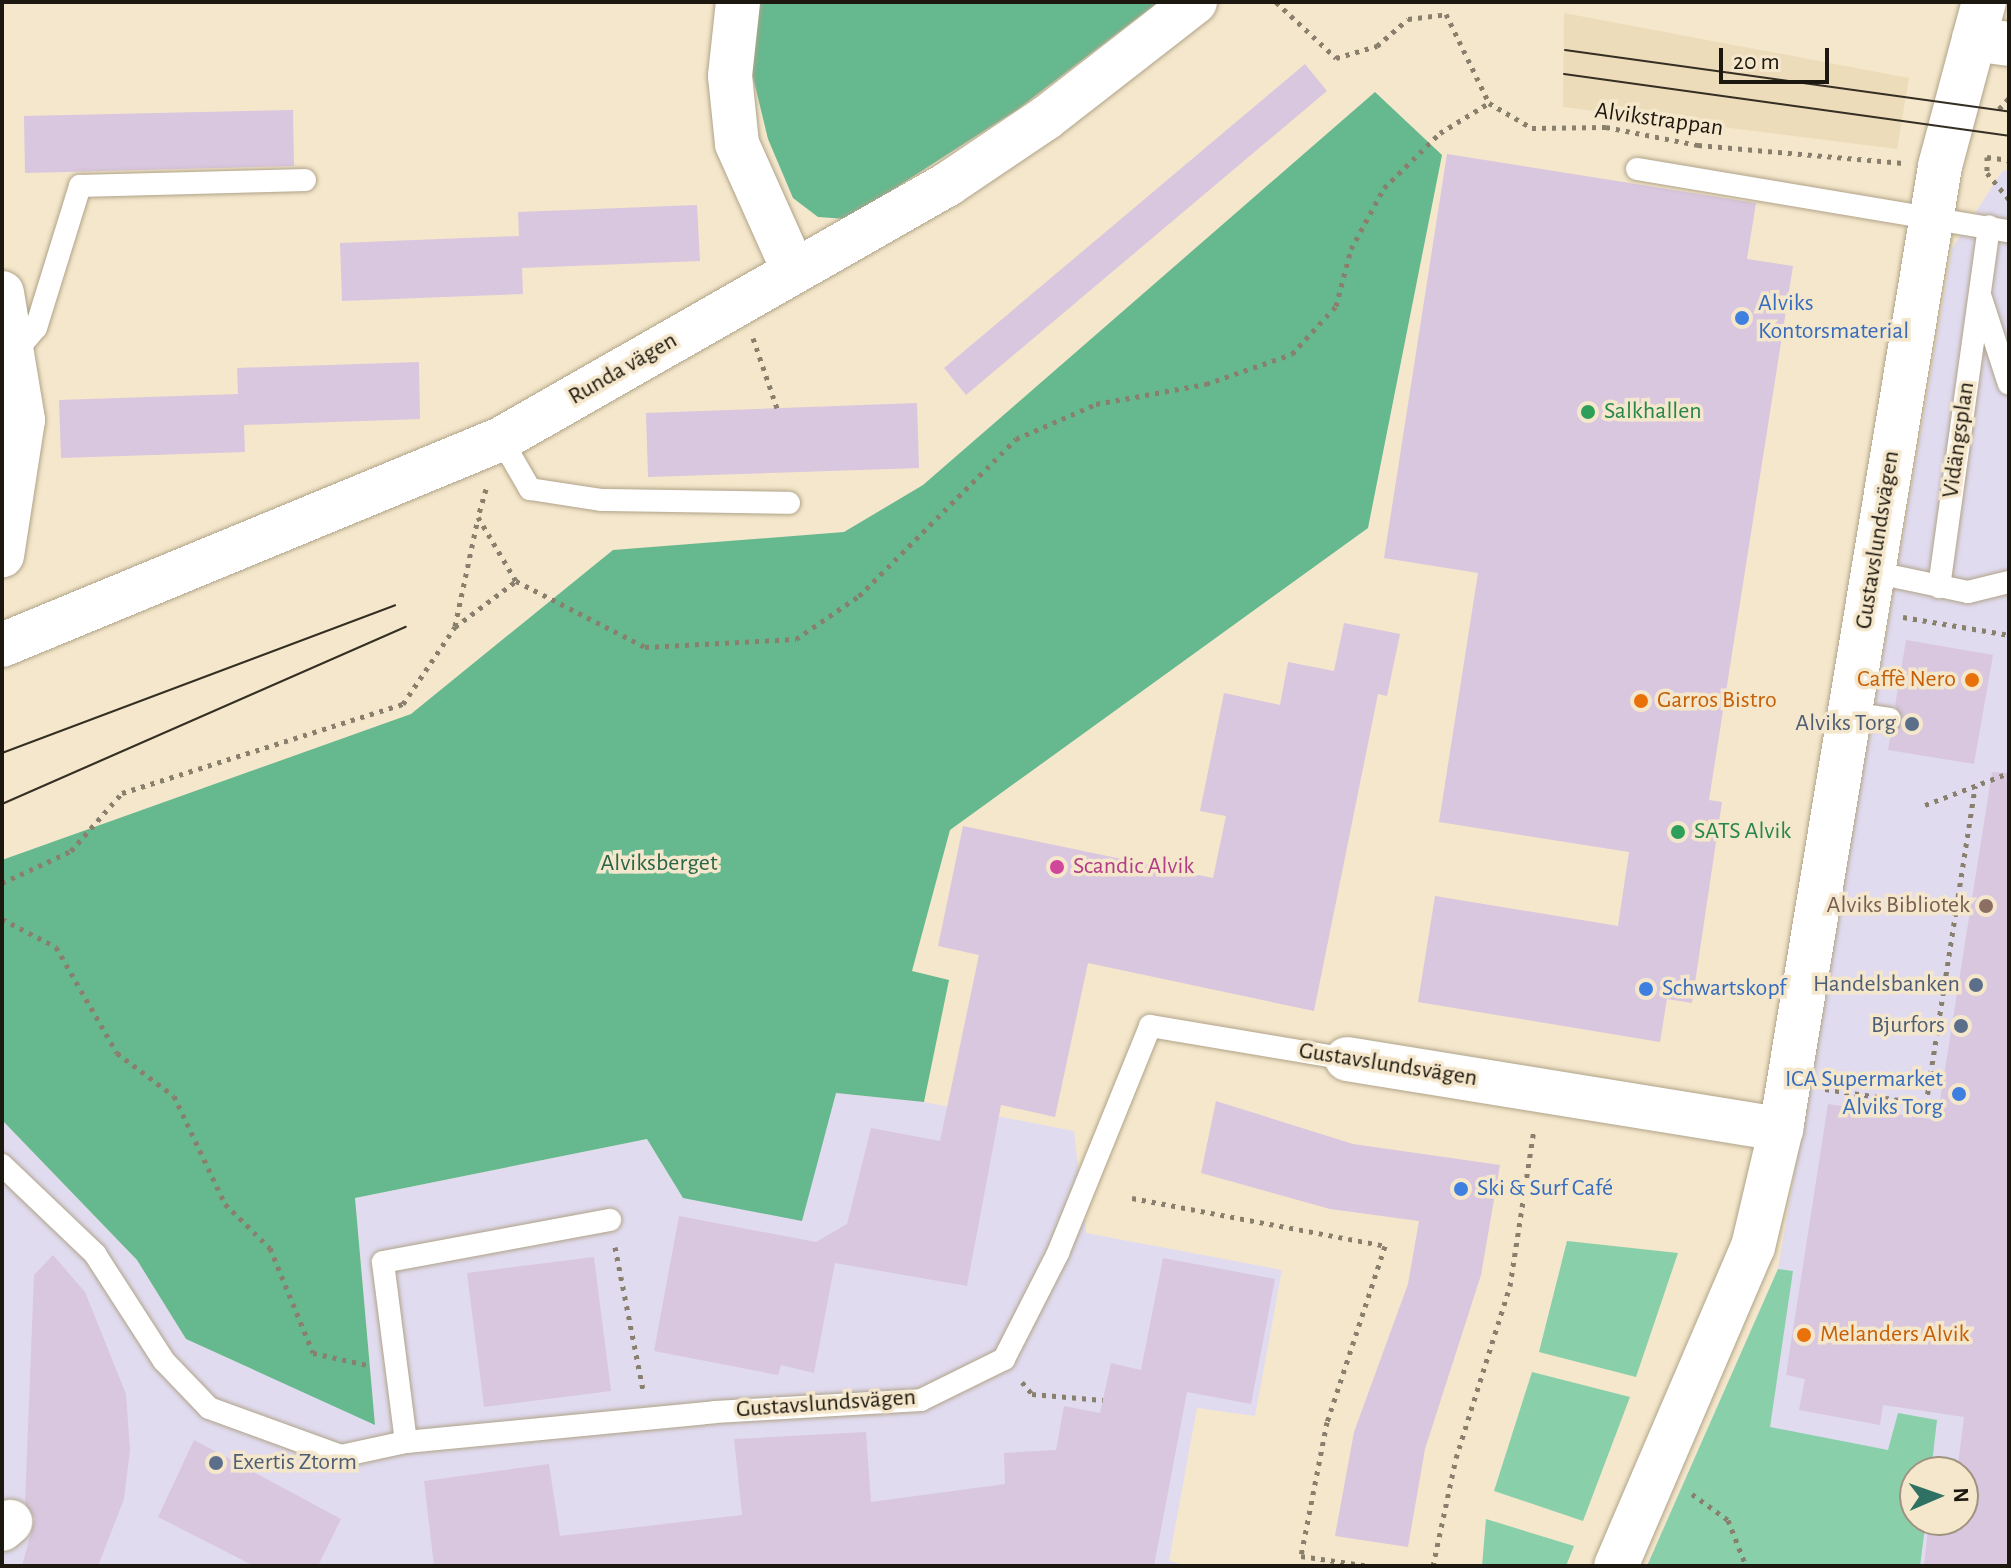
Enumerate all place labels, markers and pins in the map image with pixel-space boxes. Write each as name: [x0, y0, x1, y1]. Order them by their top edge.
place label: Alviks Kontorsmaterial: [1758, 290, 1909, 346]
marker: Alviks Kontorsmaterial: [1733, 309, 1751, 327]
place label: Salkhallen: [1604, 398, 1702, 426]
marker: Salkhallen: [1579, 403, 1597, 421]
place label: Caffè Nero: [1857, 666, 1956, 694]
marker: Caffè Nero: [1963, 671, 1981, 689]
place label: Garros Bistro: [1657, 687, 1777, 715]
marker: Garros Bistro: [1632, 692, 1650, 710]
place label: Alviks Torg: [1795, 710, 1896, 738]
marker: Alviks Torg: [1903, 715, 1921, 733]
place label: SATS Alvik: [1694, 818, 1791, 846]
marker: SATS Alvik: [1669, 823, 1687, 841]
place label: Scandic Alvik: [1073, 853, 1194, 881]
marker: Scandic Alvik: [1048, 858, 1066, 876]
place label: Alviks Bibliotek: [1827, 892, 1970, 920]
marker: Alviks Bibliotek: [1977, 897, 1995, 915]
place label: Handelsbanken: [1813, 971, 1960, 999]
place label: Schwartskopf: [1662, 975, 1786, 1003]
marker: Handelsbanken: [1967, 976, 1985, 994]
marker: Schwartskopf: [1637, 980, 1655, 998]
place label: Bjurfors: [1871, 1012, 1945, 1040]
marker: Bjurfors: [1952, 1017, 1970, 1035]
place label: ICA Supermarket Alviks Torg: [1785, 1066, 1943, 1122]
marker: ICA Supermarket Alviks Torg: [1950, 1085, 1968, 1103]
place label: Ski & Surf Café: [1477, 1175, 1613, 1203]
marker: Ski & Surf Café: [1452, 1180, 1470, 1198]
place label: Melanders Alvik: [1820, 1321, 1969, 1349]
marker: Melanders Alvik: [1795, 1326, 1813, 1344]
place label: Exertis Ztorm: [232, 1449, 357, 1477]
marker: Exertis Ztorm: [207, 1454, 225, 1472]

